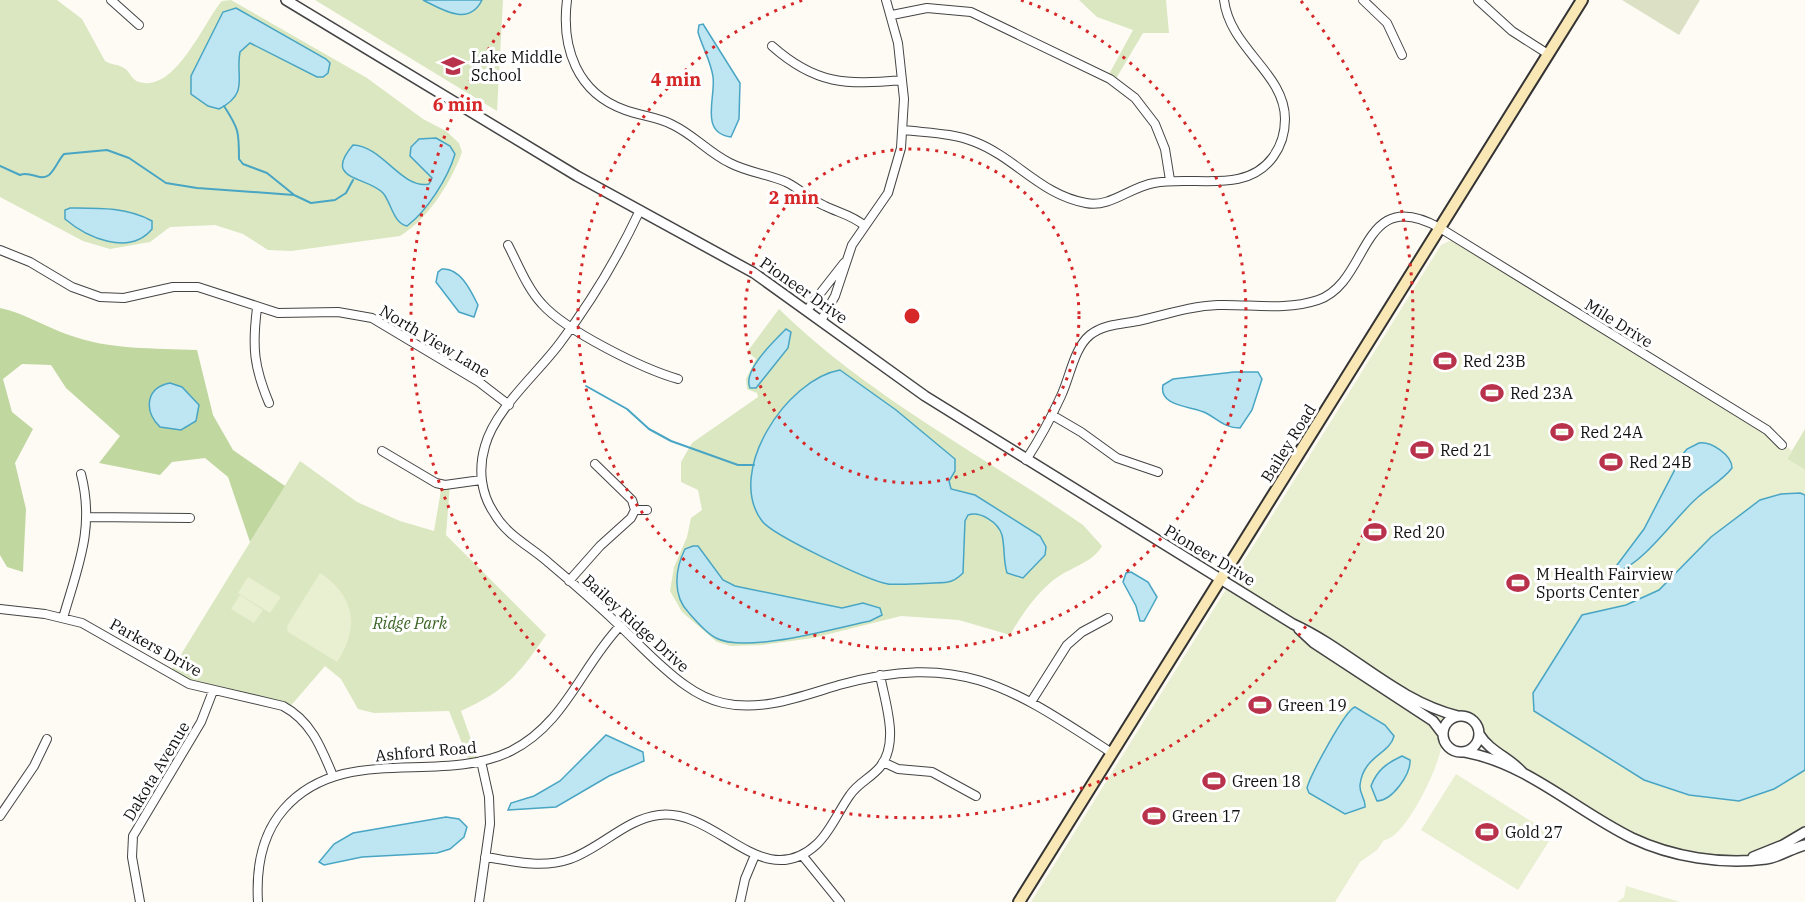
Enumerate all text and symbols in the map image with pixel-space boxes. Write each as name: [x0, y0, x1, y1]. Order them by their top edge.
place label: Lake Middle School: [471, 47, 562, 85]
school or university icon: Lake Middle School: [440, 53, 466, 79]
text: 4 min: [651, 68, 701, 91]
text: 6 min: [433, 93, 483, 116]
text: 2 min: [769, 186, 819, 209]
street label: Pioneer Drive: [756, 252, 852, 328]
street label: Mile Drive: [1581, 294, 1657, 352]
street label: North View Lane: [376, 300, 494, 382]
centre of rings: [902, 306, 922, 326]
sports icon: Red 23B: [1432, 348, 1458, 374]
place label: Red 23B: [1463, 351, 1526, 371]
sports icon: Red 23A: [1479, 380, 1505, 406]
place label: Red 23A: [1510, 383, 1573, 403]
street label: Bailey Road: [1256, 400, 1320, 486]
sports icon: Red 24A: [1549, 419, 1575, 445]
place label: Red 24A: [1580, 422, 1643, 442]
sports icon: Red 21: [1409, 437, 1435, 463]
place label: Red 21: [1440, 440, 1492, 460]
sports icon: Red 24B: [1598, 449, 1624, 475]
place label: Red 24B: [1629, 452, 1692, 472]
sports icon: Red 20: [1362, 519, 1388, 545]
street label: Pioneer Drive: [1161, 520, 1259, 590]
place label: Red 20: [1393, 522, 1445, 542]
place label: M Health Fairview Sports Center: [1536, 564, 1674, 602]
street label: Bailey Ridge Drive: [578, 570, 694, 676]
sports icon: M Health Fairview Sports Center: [1505, 570, 1531, 596]
street label: Parkers Drive: [106, 613, 206, 681]
park label: Ridge Park: [372, 613, 448, 633]
sports icon: Green 19: [1247, 692, 1273, 718]
place label: Green 19: [1278, 695, 1347, 715]
street label: Dakota Avenue: [118, 718, 194, 824]
street label: Ashford Road: [374, 737, 478, 765]
sports icon: Green 18: [1201, 768, 1227, 794]
place label: Green 18: [1232, 771, 1301, 791]
sports icon: Green 17: [1141, 803, 1167, 829]
place label: Green 17: [1172, 806, 1241, 826]
sports icon: Gold 27: [1474, 819, 1500, 845]
place label: Gold 27: [1505, 822, 1563, 842]

